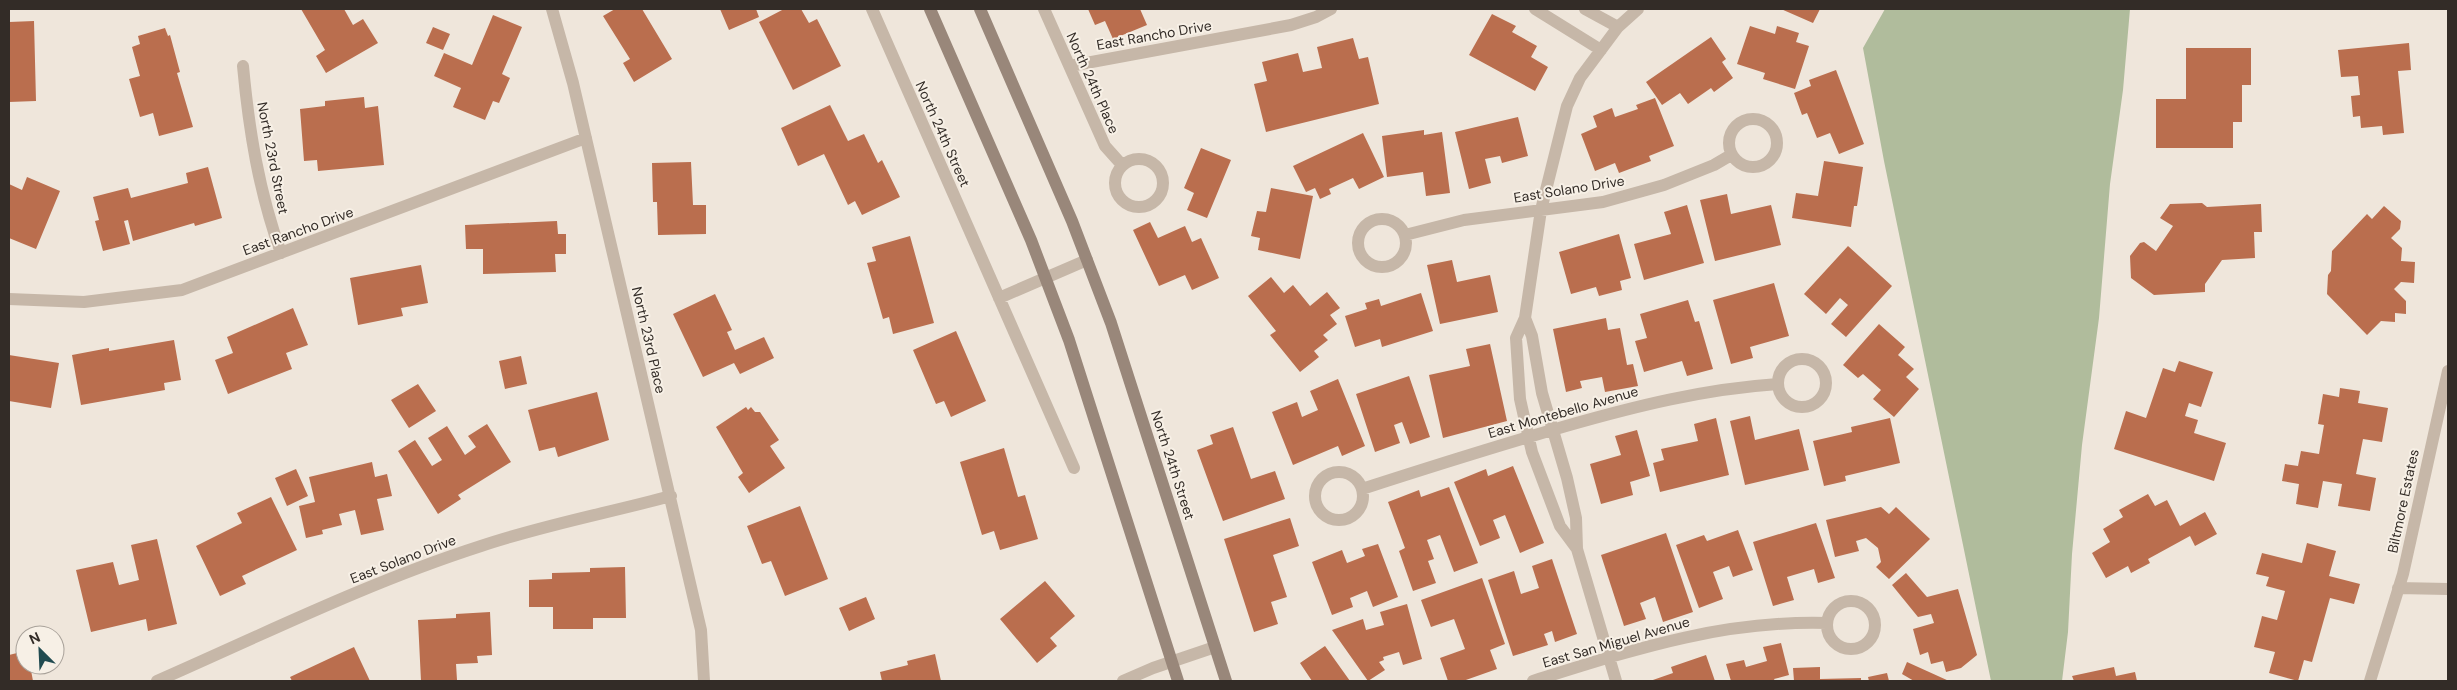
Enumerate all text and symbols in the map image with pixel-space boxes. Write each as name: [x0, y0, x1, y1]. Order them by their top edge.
street label: East Rancho Drive: [1095, 16, 1213, 54]
street label: North 24th Place: [1063, 30, 1123, 136]
street label: North 24th Street: [912, 78, 974, 190]
street label: North 23rd Street: [253, 100, 293, 216]
street label: East Solano Drive: [1512, 171, 1626, 207]
street label: East Rancho Drive: [240, 203, 356, 259]
street label: North 23rd Place: [628, 285, 670, 395]
street label: East Montebello Avenue: [1486, 382, 1640, 442]
street label: North 24th Street: [1147, 408, 1199, 522]
street label: Biltmore Estates: [2383, 447, 2423, 555]
street label: East Solano Drive: [348, 531, 458, 587]
street label: East San Miguel Avenue: [1540, 612, 1692, 672]
north arrow: [15, 625, 65, 675]
text: N: [26, 628, 43, 648]

